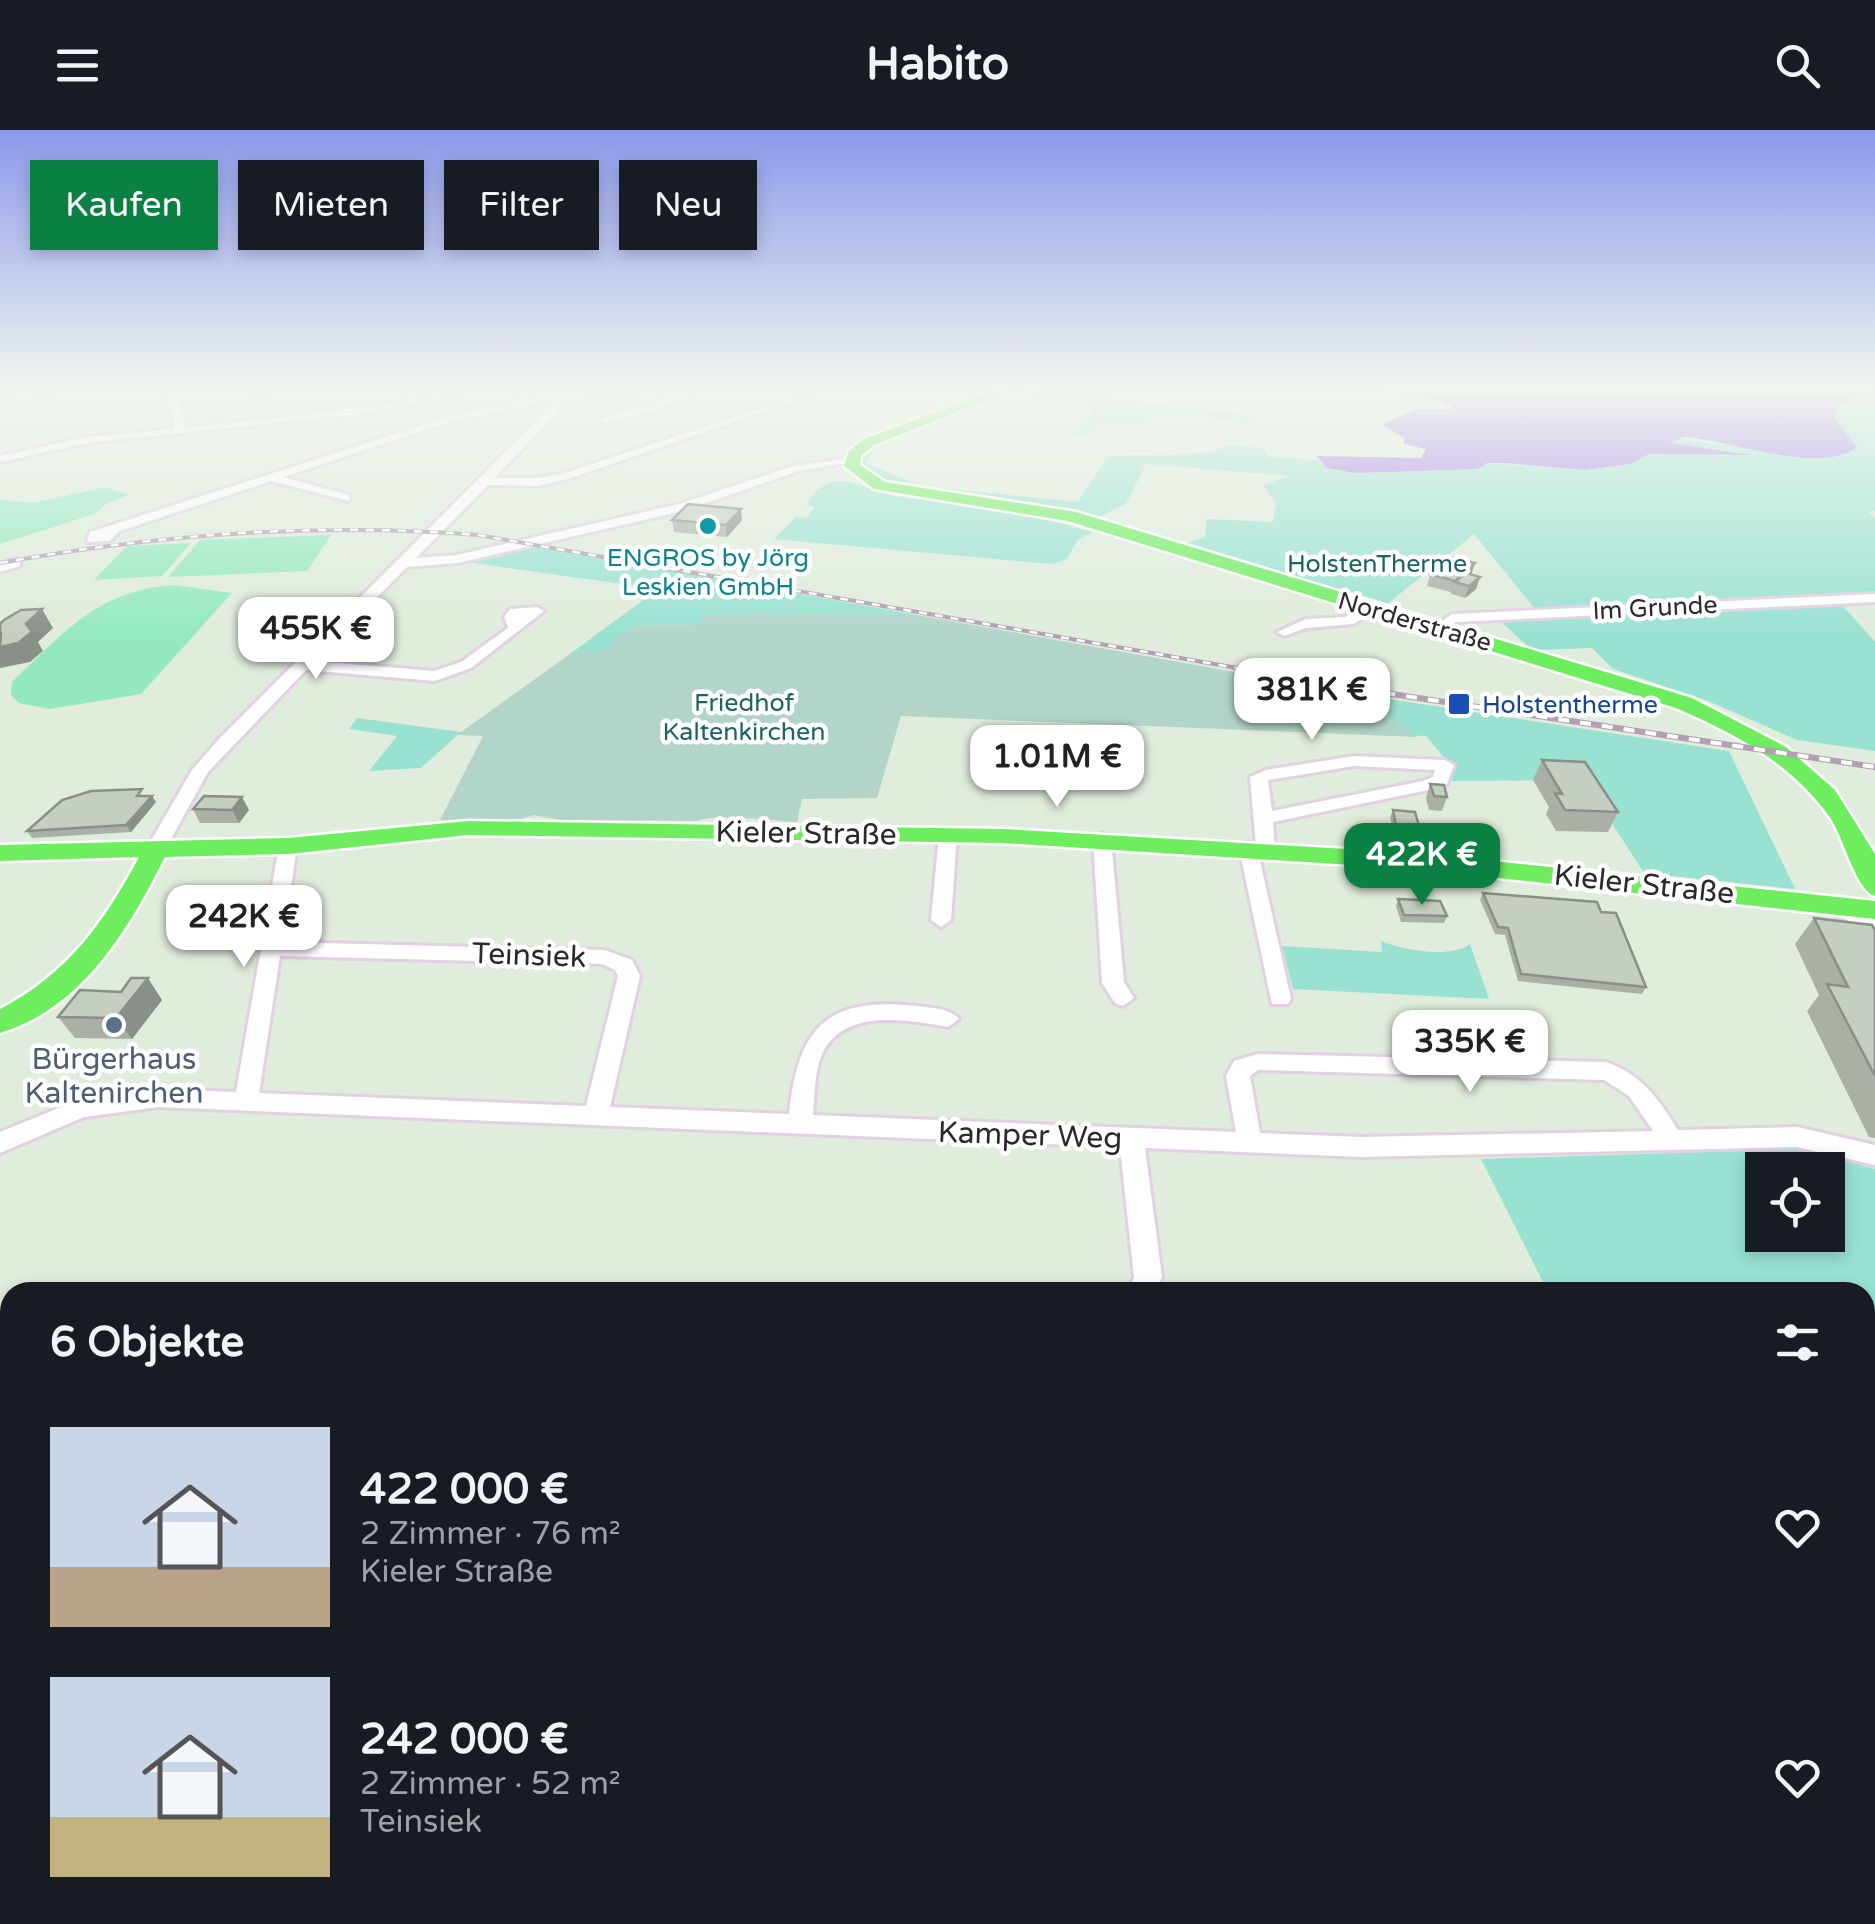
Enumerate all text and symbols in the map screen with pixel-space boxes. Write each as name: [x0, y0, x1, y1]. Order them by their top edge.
icon: menu: [50, 38, 105, 93]
text: Habito: [866, 38, 1009, 92]
icon: search: [1770, 38, 1825, 93]
chip: Kaufen: [30, 160, 218, 250]
chip: Mieten: [238, 160, 424, 250]
chip: Filter: [444, 160, 599, 250]
chip: Neu: [619, 160, 757, 250]
marker: ENGROS by Jörg Leskien GmbH: [697, 515, 719, 537]
place label: ENGROS by Jörg Leskien GmbH: [607, 543, 809, 602]
park label: HolstenTherme: [1287, 549, 1467, 579]
street label: Norderstraße: [1335, 586, 1495, 658]
street label: Im Grunde: [1592, 590, 1718, 626]
pin: 455K €: [235, 597, 397, 682]
text: 455K €: [260, 610, 372, 648]
pin: 381K €: [1231, 658, 1393, 743]
text: 381K €: [1256, 671, 1368, 709]
park label: Friedhof Kaltenkirchen: [663, 688, 825, 747]
place label: Holstentherme: [1482, 690, 1658, 720]
marker: Holstentherme: [1446, 691, 1472, 717]
pin: 1.01M €: [965, 725, 1149, 810]
text: 1.01M €: [992, 738, 1122, 776]
street label: Kieler Straße: [715, 813, 897, 854]
pin: 422K €: [1341, 823, 1503, 908]
text: 422K €: [1366, 836, 1478, 874]
street label: Kieler Straße: [1552, 857, 1736, 912]
pin: 242K €: [163, 885, 325, 970]
text: 242K €: [188, 898, 300, 936]
street label: Teinsiek: [471, 935, 587, 976]
pin: 335K €: [1389, 1010, 1551, 1095]
marker: Bürgerhaus Kaltenirchen: [103, 1014, 125, 1036]
text: 335K €: [1414, 1023, 1526, 1061]
place label: Bürgerhaus Kaltenirchen: [25, 1041, 203, 1112]
street label: Kamper Weg: [937, 1114, 1123, 1157]
map controls: [1745, 1152, 1845, 1252]
button: locate: [1745, 1152, 1845, 1252]
icon: filters: [1770, 1315, 1825, 1370]
text: 6 Objekte: [50, 1317, 244, 1368]
text: 422 000 €: [360, 1464, 569, 1515]
icon: home: [130, 1467, 250, 1587]
icon: heart: [1770, 1500, 1825, 1555]
text: 2 Zimmer · 76 m²: [360, 1515, 621, 1553]
text: Kieler Straße: [360, 1553, 553, 1591]
text: 242 000 €: [360, 1714, 569, 1765]
icon: home: [130, 1717, 250, 1837]
icon: heart: [1770, 1750, 1825, 1805]
text: 2 Zimmer · 52 m²: [360, 1765, 621, 1803]
text: Teinsiek: [360, 1803, 482, 1841]

